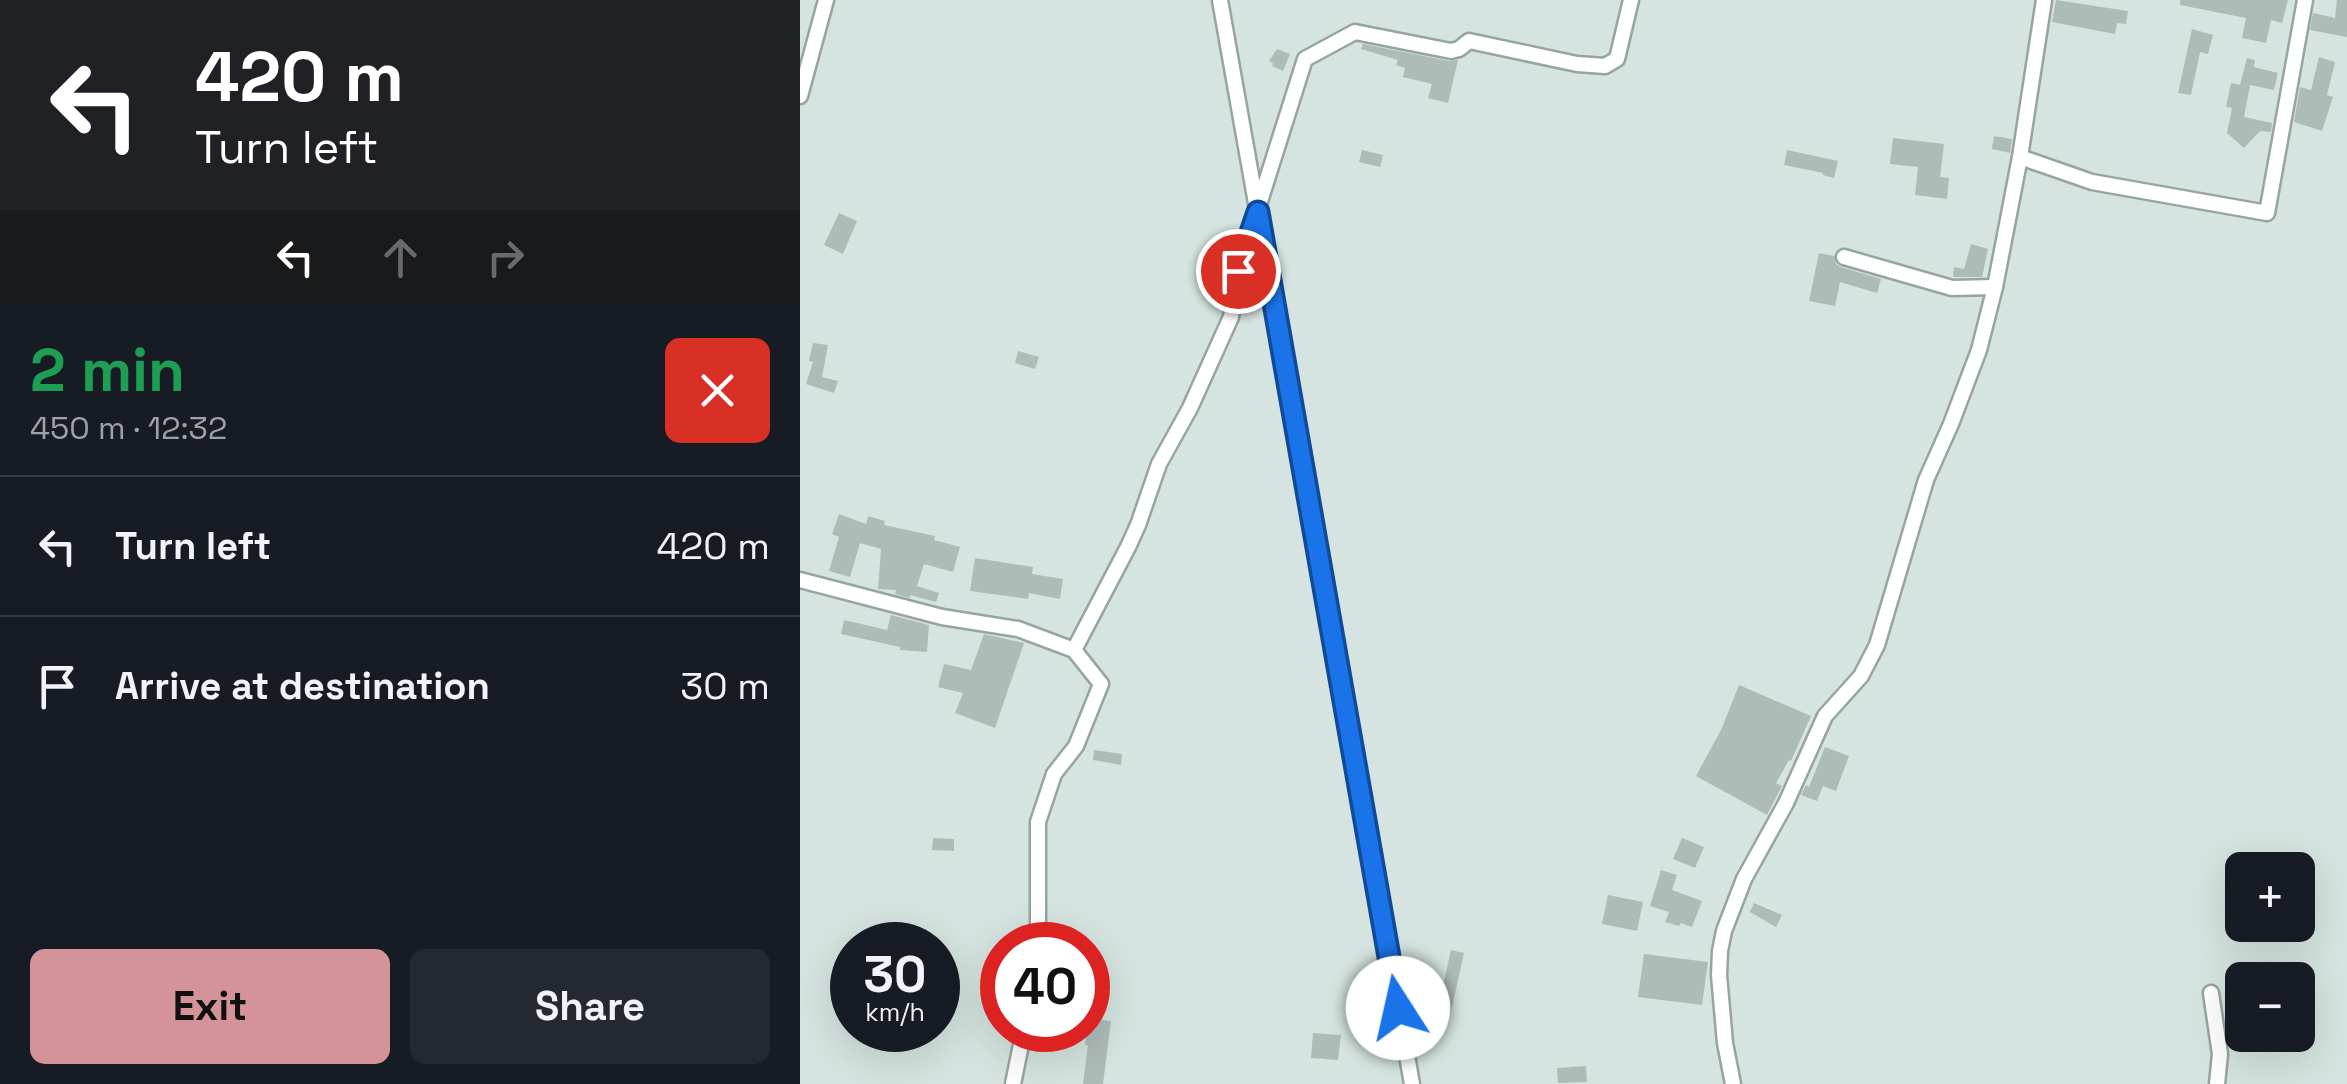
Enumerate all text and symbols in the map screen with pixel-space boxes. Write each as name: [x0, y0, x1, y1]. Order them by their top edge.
text: 420 m: [195, 32, 404, 121]
icon: left: [30, 40, 160, 170]
text: Turn left: [195, 119, 378, 176]
pin: [1196, 229, 1281, 314]
icon: left: [268, 230, 323, 285]
icon: ahead: [373, 230, 428, 285]
icon: right: [478, 230, 533, 285]
icon: arrive: [1211, 244, 1266, 299]
text: 2 min: [30, 332, 185, 409]
button: close: [665, 338, 770, 443]
text: 450 m · 12:32: [30, 408, 227, 448]
icon: left: [30, 519, 85, 574]
text: Turn left: [115, 522, 271, 570]
text: 420 m: [657, 522, 770, 570]
icon: arrive: [30, 659, 85, 714]
text: Arrive at destination: [115, 662, 490, 710]
text: 30 m: [680, 662, 770, 710]
map controls: [2225, 852, 2315, 1052]
button: +: [2225, 852, 2315, 942]
speed limit sign: 40: [980, 922, 1110, 1052]
text: 30: [864, 943, 926, 1007]
button: Exit: [30, 949, 390, 1064]
button: Share: [410, 949, 770, 1064]
position arrow: [1346, 956, 1450, 1060]
button: −: [2225, 962, 2315, 1052]
text: km/h: [865, 996, 925, 1028]

